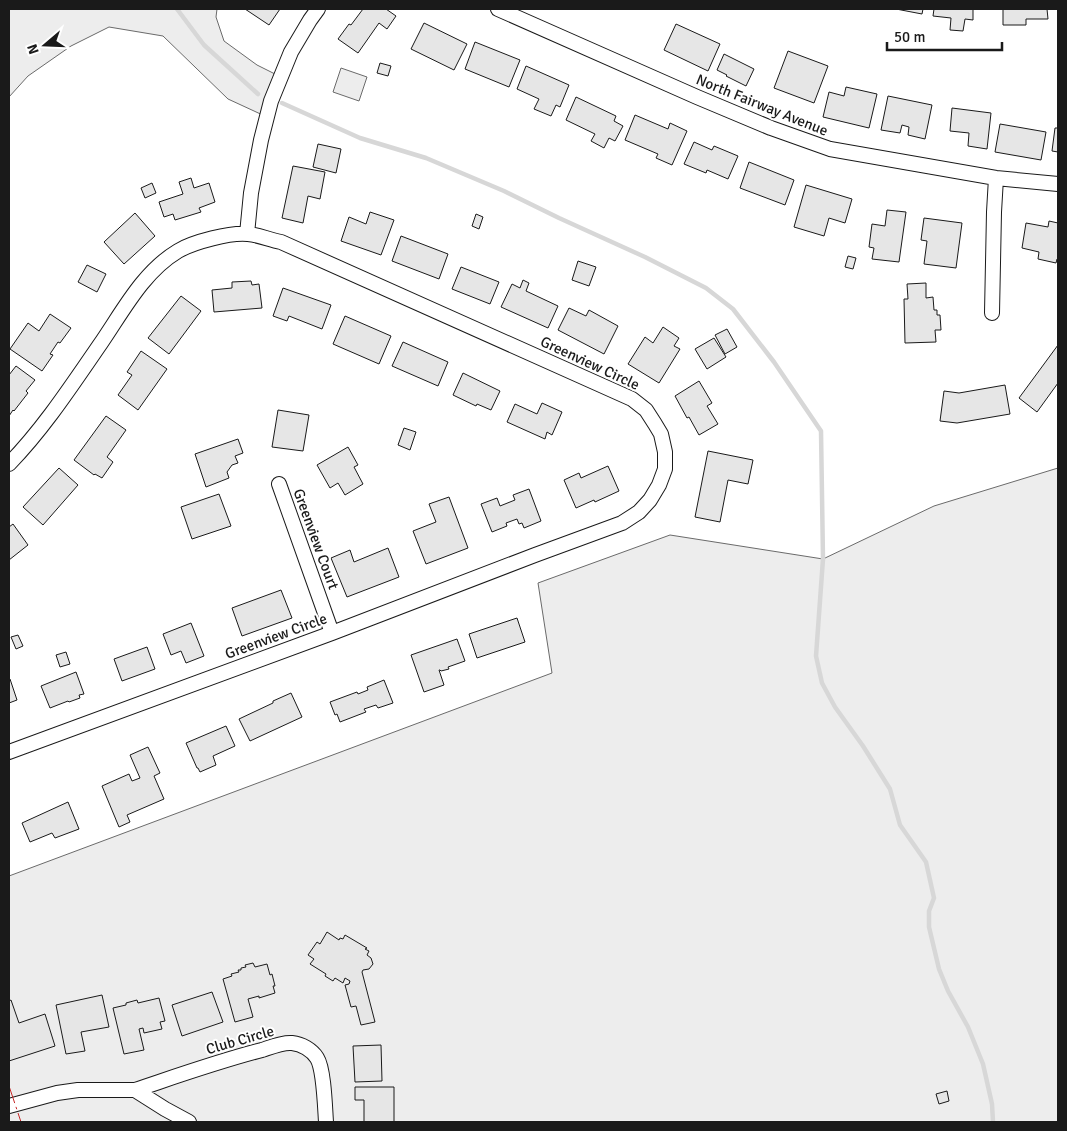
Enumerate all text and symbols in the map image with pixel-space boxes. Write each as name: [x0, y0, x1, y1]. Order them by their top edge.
north arrow: [20, 20, 70, 70]
scale bar: [887, 20, 1002, 52]
text: 50 m: [894, 28, 925, 46]
text: N: [24, 42, 43, 56]
street label: North Fairway Avenue: [693, 70, 831, 140]
street label: Greenview Circle: [538, 332, 642, 394]
street label: Greenview Court: [289, 486, 343, 592]
street label: Greenview Circle: [223, 609, 329, 663]
street label: Club Circle: [204, 1022, 276, 1058]

